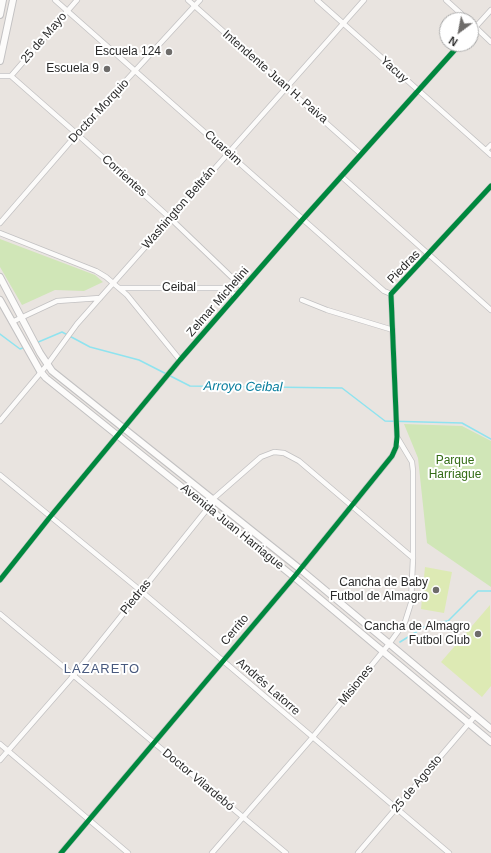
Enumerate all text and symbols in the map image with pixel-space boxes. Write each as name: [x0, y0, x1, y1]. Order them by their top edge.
street label: 25 de Mayo: [18, 10, 70, 66]
north arrow: [439, 12, 479, 52]
street label: Intendente Juan H. Paiva: [219, 27, 331, 127]
text: N: [447, 34, 460, 49]
place label: Escuela 124: [95, 45, 161, 59]
marker: Escuela 124: [164, 47, 174, 57]
street label: Yacuy: [377, 54, 411, 86]
place label: Escuela 9: [46, 62, 99, 76]
marker: Escuela 9: [102, 64, 112, 74]
street label: Doctor Morquio: [66, 76, 132, 146]
street label: Cuareim: [201, 127, 245, 169]
street label: Corrientes: [99, 152, 149, 200]
street label: Washington Beltrán: [139, 164, 219, 252]
street label: Piedras: [385, 247, 423, 287]
street label: Zelmar Michelini: [184, 264, 252, 340]
street label: Ceibal: [162, 281, 196, 295]
water label: Arroyo Ceibal: [203, 379, 283, 395]
park label: Parque Harriague: [429, 454, 481, 482]
street label: Avenida Juan Harriague: [178, 481, 286, 573]
place label: Cancha de Baby Futbol de Almagro: [330, 576, 428, 604]
street label: Piedras: [118, 577, 154, 617]
marker: Cancha de Baby Futbol de Almagro: [431, 585, 441, 595]
street label: Cerrito: [218, 612, 252, 648]
place label: Cancha de Almagro Futbol Club: [364, 620, 470, 648]
marker: Cancha de Almagro Futbol Club: [473, 629, 483, 639]
street label: Andrés Latorre: [233, 656, 303, 718]
district label: LAZARETO: [64, 661, 140, 677]
street label: Misiones: [336, 662, 376, 708]
street label: Doctor Vilardebó: [159, 746, 237, 814]
street label: 25 de Agosto: [389, 752, 445, 816]

